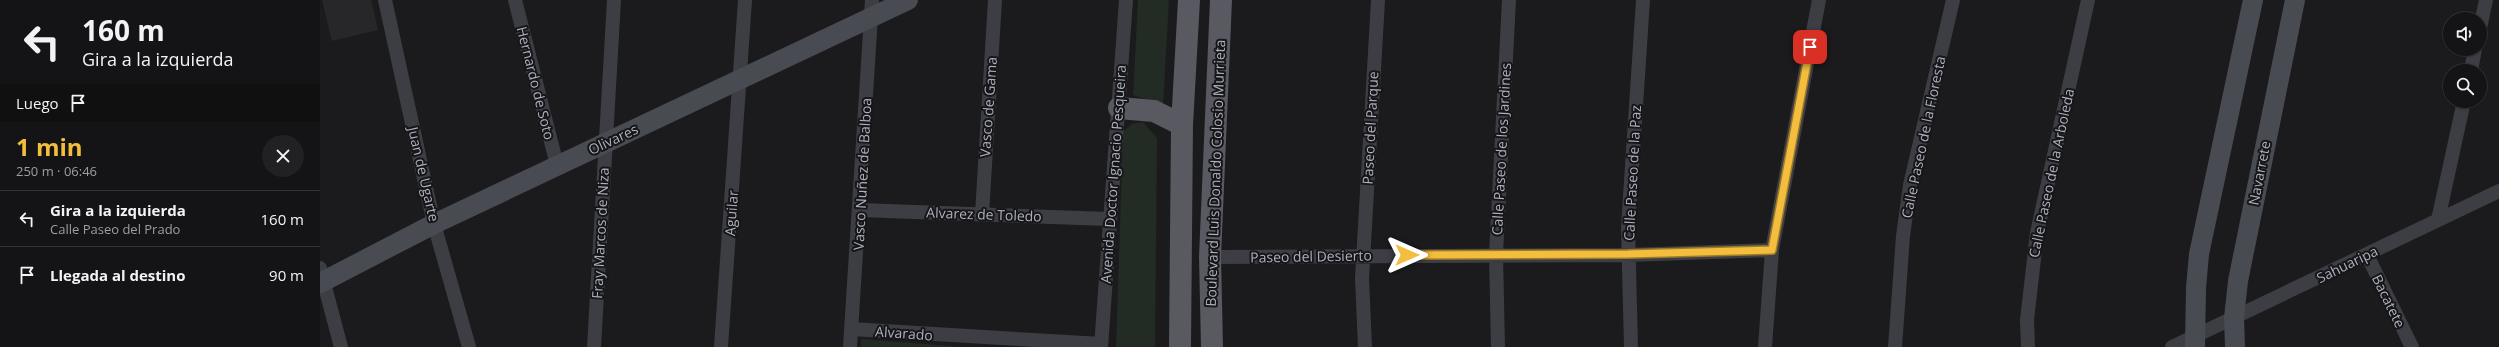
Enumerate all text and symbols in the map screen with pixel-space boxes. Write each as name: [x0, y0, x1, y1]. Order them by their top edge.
text: 160 m: [82, 11, 165, 49]
map controls: [2443, 12, 2487, 108]
button: sound: [2443, 12, 2487, 56]
icon: left: [16, 16, 68, 68]
street label: Hernardo de Soto: [513, 24, 559, 142]
pin: [1793, 30, 1827, 64]
icon: arrive: [1799, 36, 1821, 58]
street label: Boulevard Luis Donaldo Colosio Murrieta: [1201, 39, 1229, 307]
text: Gira a la izquierda: [82, 47, 234, 71]
street label: Calle Paseo de la Floresta: [1897, 54, 1949, 220]
street label: Vasco de Gama: [975, 56, 1001, 158]
street label: Calle Paseo de los Jardines: [1487, 62, 1515, 236]
street label: Avenida Doctor Ignacio Pesqueira: [1096, 64, 1130, 284]
button: search: [2443, 64, 2487, 108]
street label: Paseo del Parque: [1358, 71, 1382, 185]
street label: Calle Paseo de la Arboleda: [2024, 87, 2078, 259]
icon: arrive: [67, 92, 89, 114]
text: Luego: [16, 93, 59, 113]
street label: Vasco Nuñez de Balboa: [849, 97, 875, 251]
street label: Calle Paseo de la Paz: [1619, 104, 1645, 241]
street label: Olivares: [585, 119, 641, 159]
street label: Juan de Ugarte: [403, 123, 444, 223]
text: 1 min: [16, 130, 83, 163]
button: close: [262, 135, 304, 177]
street label: Navarrete: [2243, 139, 2275, 207]
text: 250 m · 06:46: [16, 162, 97, 180]
street label: Fray Marcos de Niza: [587, 167, 613, 299]
street label: Aguilar: [720, 189, 742, 236]
text: Gira a la izquierda: [50, 200, 186, 220]
street label: Alvarez de Toledo: [926, 202, 1042, 226]
icon: left: [16, 208, 38, 230]
text: 160 m: [260, 209, 304, 229]
text: Calle Paseo del Prado: [50, 220, 180, 238]
position arrow: [1386, 234, 1428, 276]
street label: Sahuaripa: [2313, 241, 2381, 287]
street label: Paseo del Desierto: [1250, 245, 1372, 267]
icon: arrive: [16, 264, 38, 286]
text: Llegada al destino: [50, 265, 185, 285]
text: 90 m: [269, 265, 304, 285]
street label: Bacatete: [2368, 271, 2410, 331]
street label: Alvarado: [875, 322, 933, 344]

